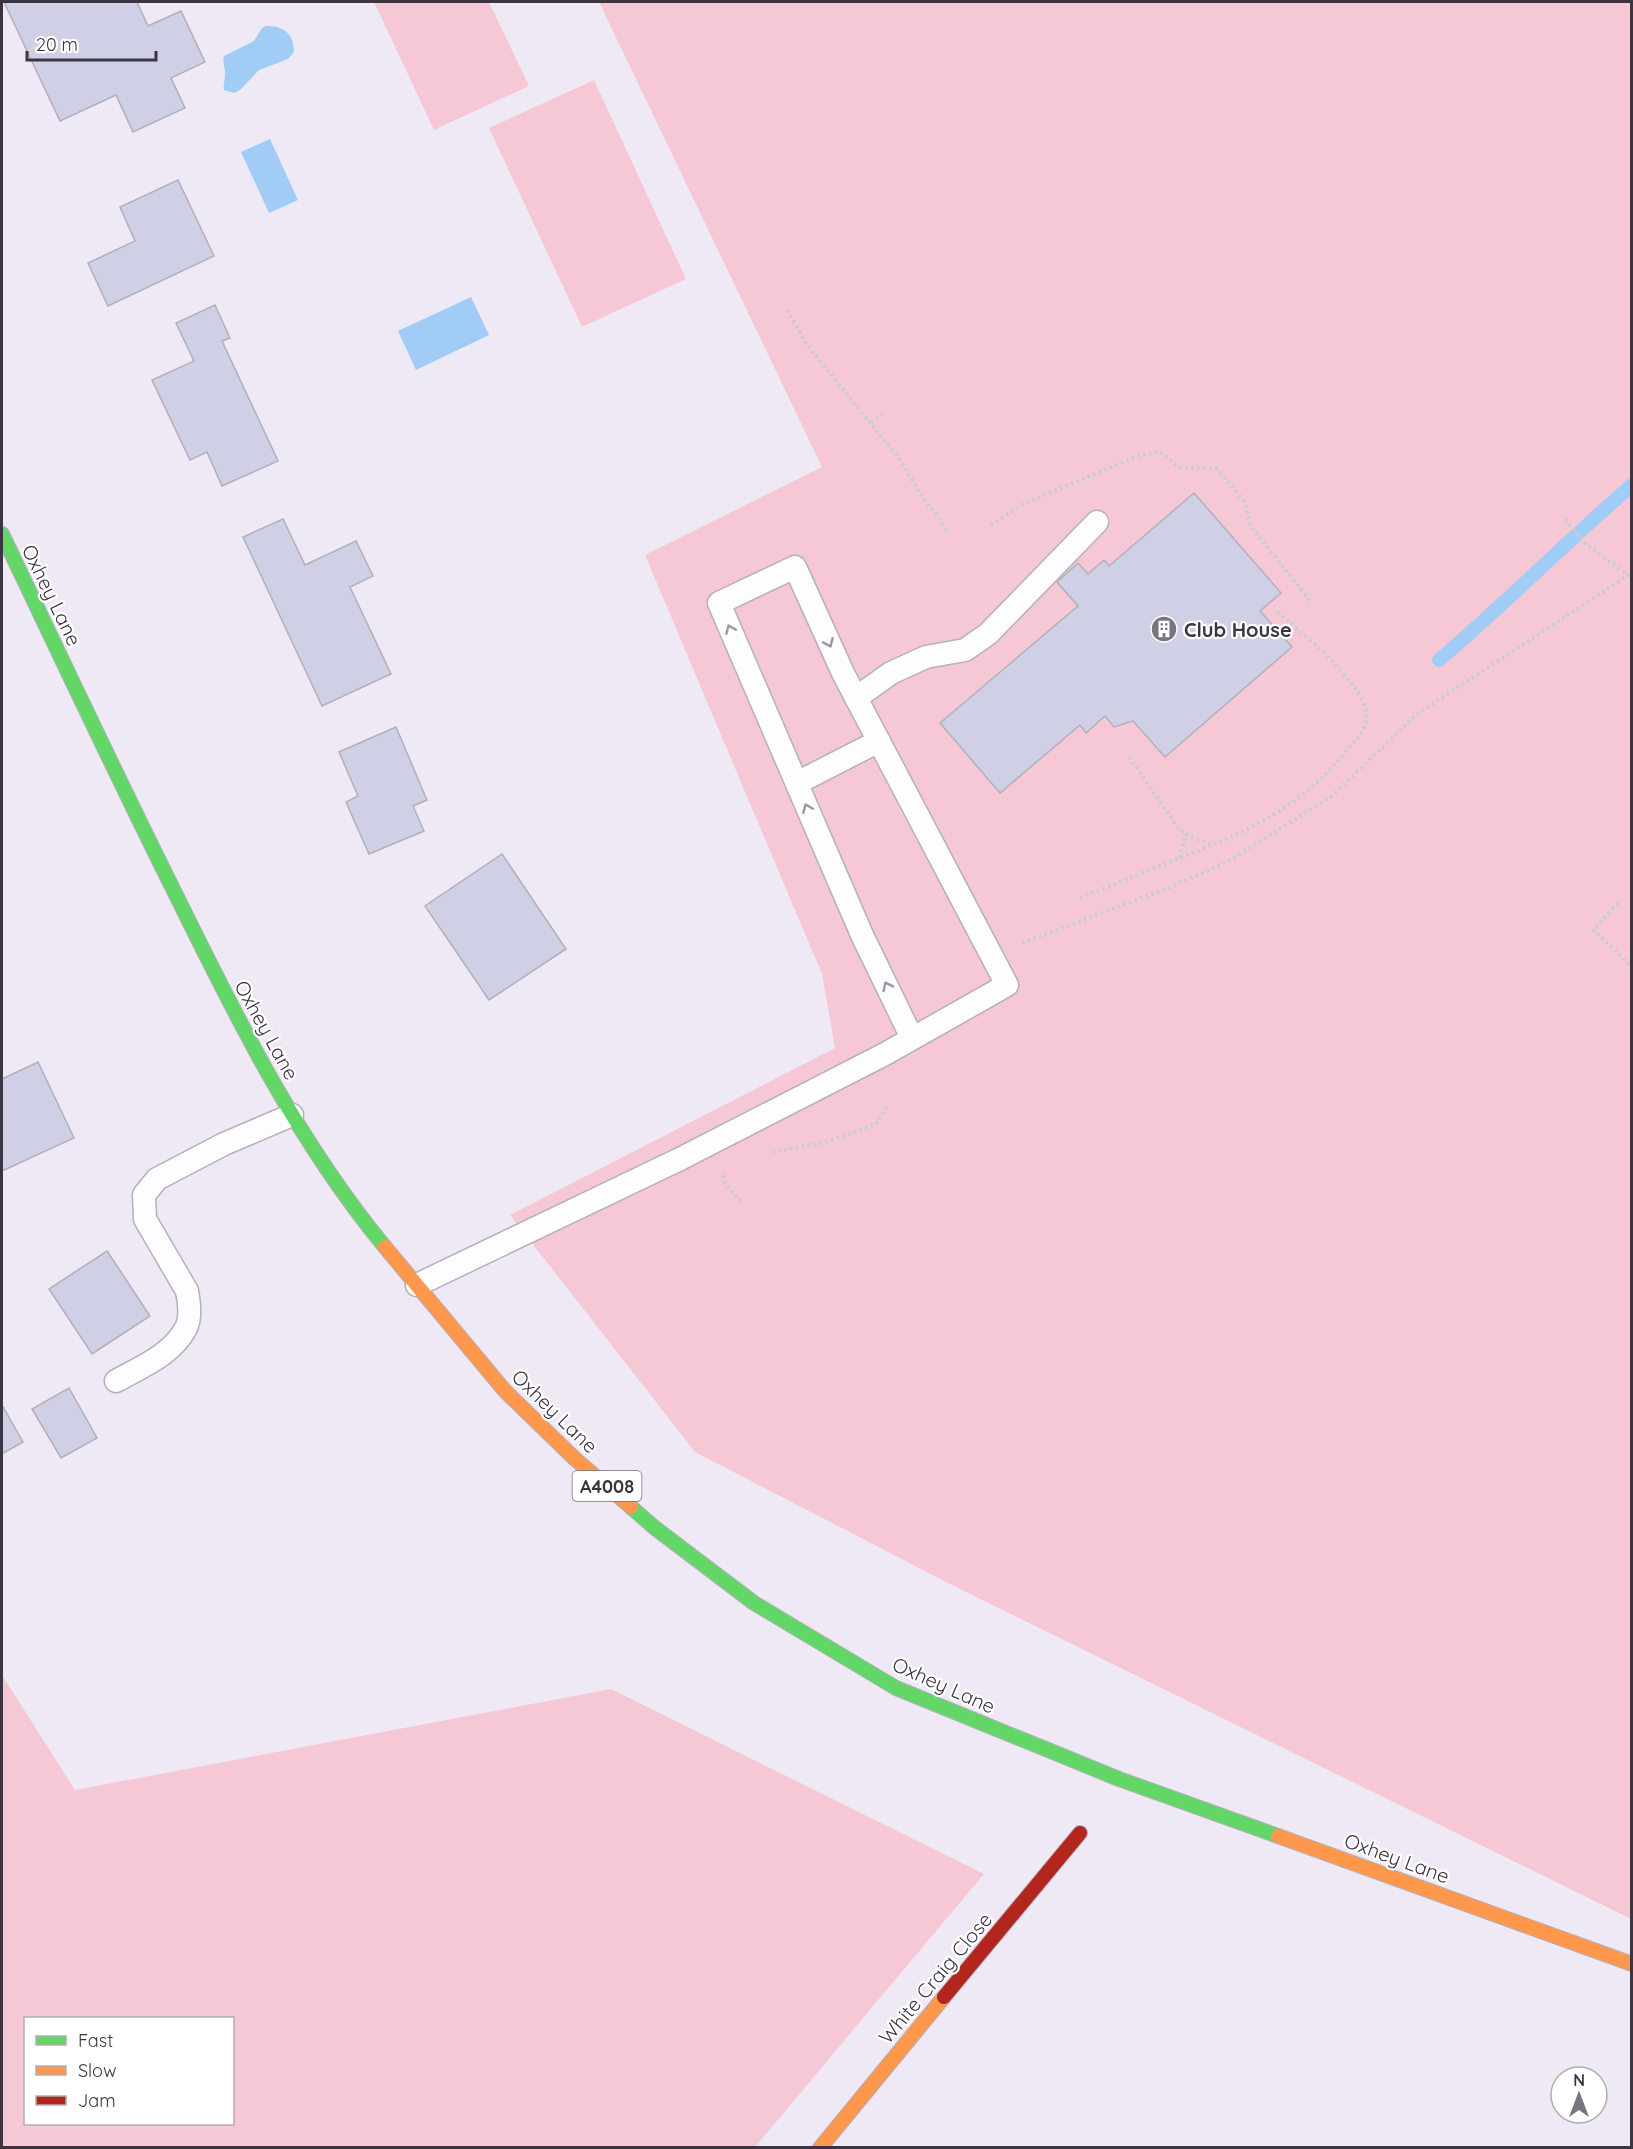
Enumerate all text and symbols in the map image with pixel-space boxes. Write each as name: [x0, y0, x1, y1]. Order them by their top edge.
scale bar: [27, 24, 156, 62]
text: 20 m: [36, 33, 78, 56]
street label: Oxhey Lane: [17, 540, 87, 650]
building icon: Club House: [1149, 614, 1179, 644]
place label: Club House: [1184, 617, 1292, 642]
one-way arrow: [726, 624, 738, 635]
one-way arrow: [822, 636, 834, 647]
one-way arrow: [803, 803, 815, 814]
street label: Oxhey Lane: [229, 976, 305, 1084]
one-way arrow: [882, 981, 894, 992]
street label: Oxhey Lane: [507, 1364, 603, 1458]
road number: A4008: [572, 1471, 642, 1501]
street label: Oxhey Lane: [889, 1651, 999, 1719]
street label: Oxhey Lane: [1341, 1827, 1453, 1889]
street label: White Craig Close: [873, 1907, 997, 2049]
legend: [24, 2017, 234, 2125]
text: Fast: [78, 2029, 113, 2052]
text: Slow: [78, 2059, 116, 2082]
north arrow: [1549, 2065, 1609, 2125]
text: N: [1573, 2070, 1585, 2090]
text: Jam: [78, 2089, 116, 2112]

